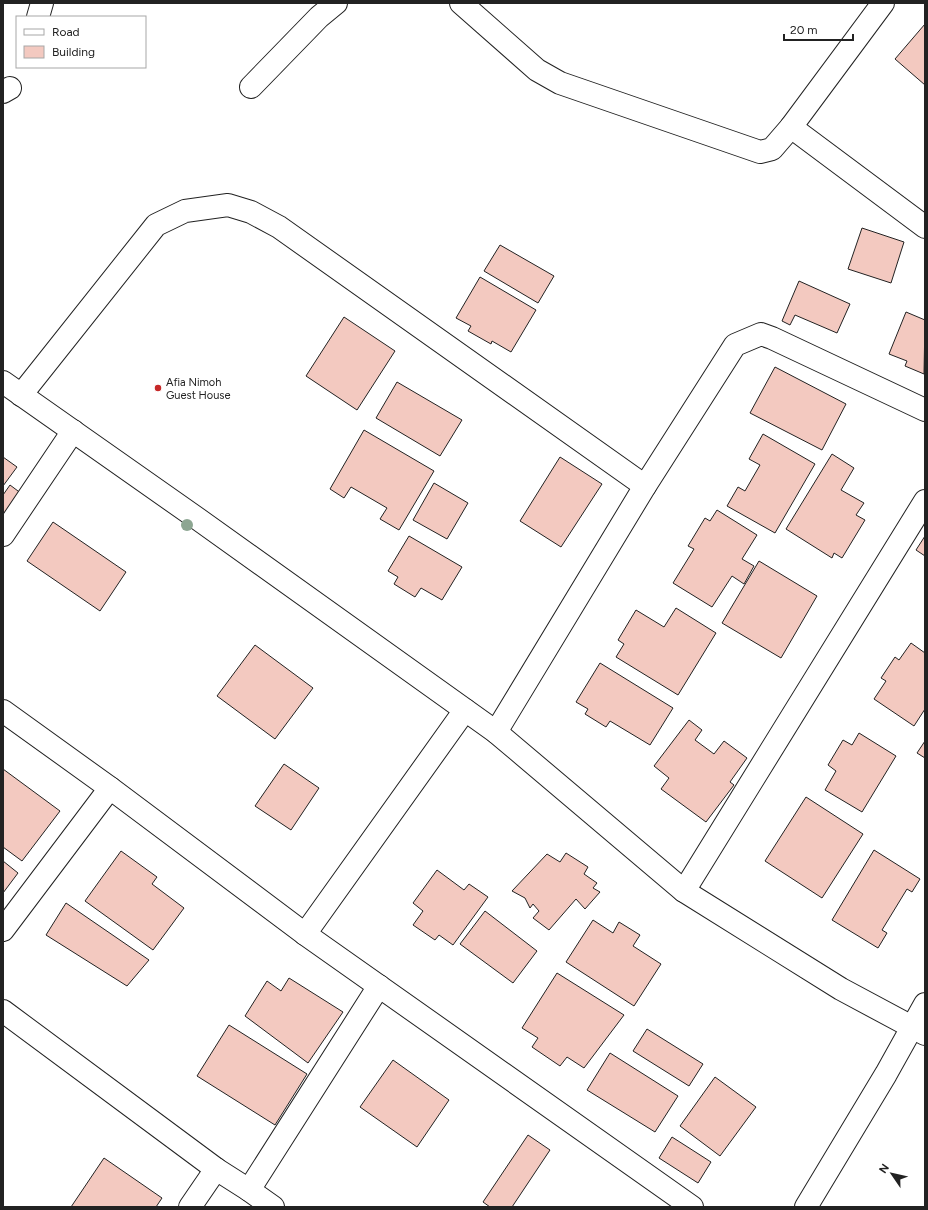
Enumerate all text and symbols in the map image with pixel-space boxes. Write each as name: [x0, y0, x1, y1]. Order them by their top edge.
legend: [16, 16, 146, 68]
scale bar: [784, 16, 853, 42]
text: 20 m: [790, 23, 818, 37]
text: Road: [52, 25, 80, 39]
text: Building: [52, 45, 95, 59]
place label: Afia Nimoh Guest House: [166, 376, 230, 402]
marker: Afia Nimoh Guest House: [153, 383, 163, 393]
north arrow: [872, 1154, 912, 1194]
text: N: [876, 1162, 892, 1176]

